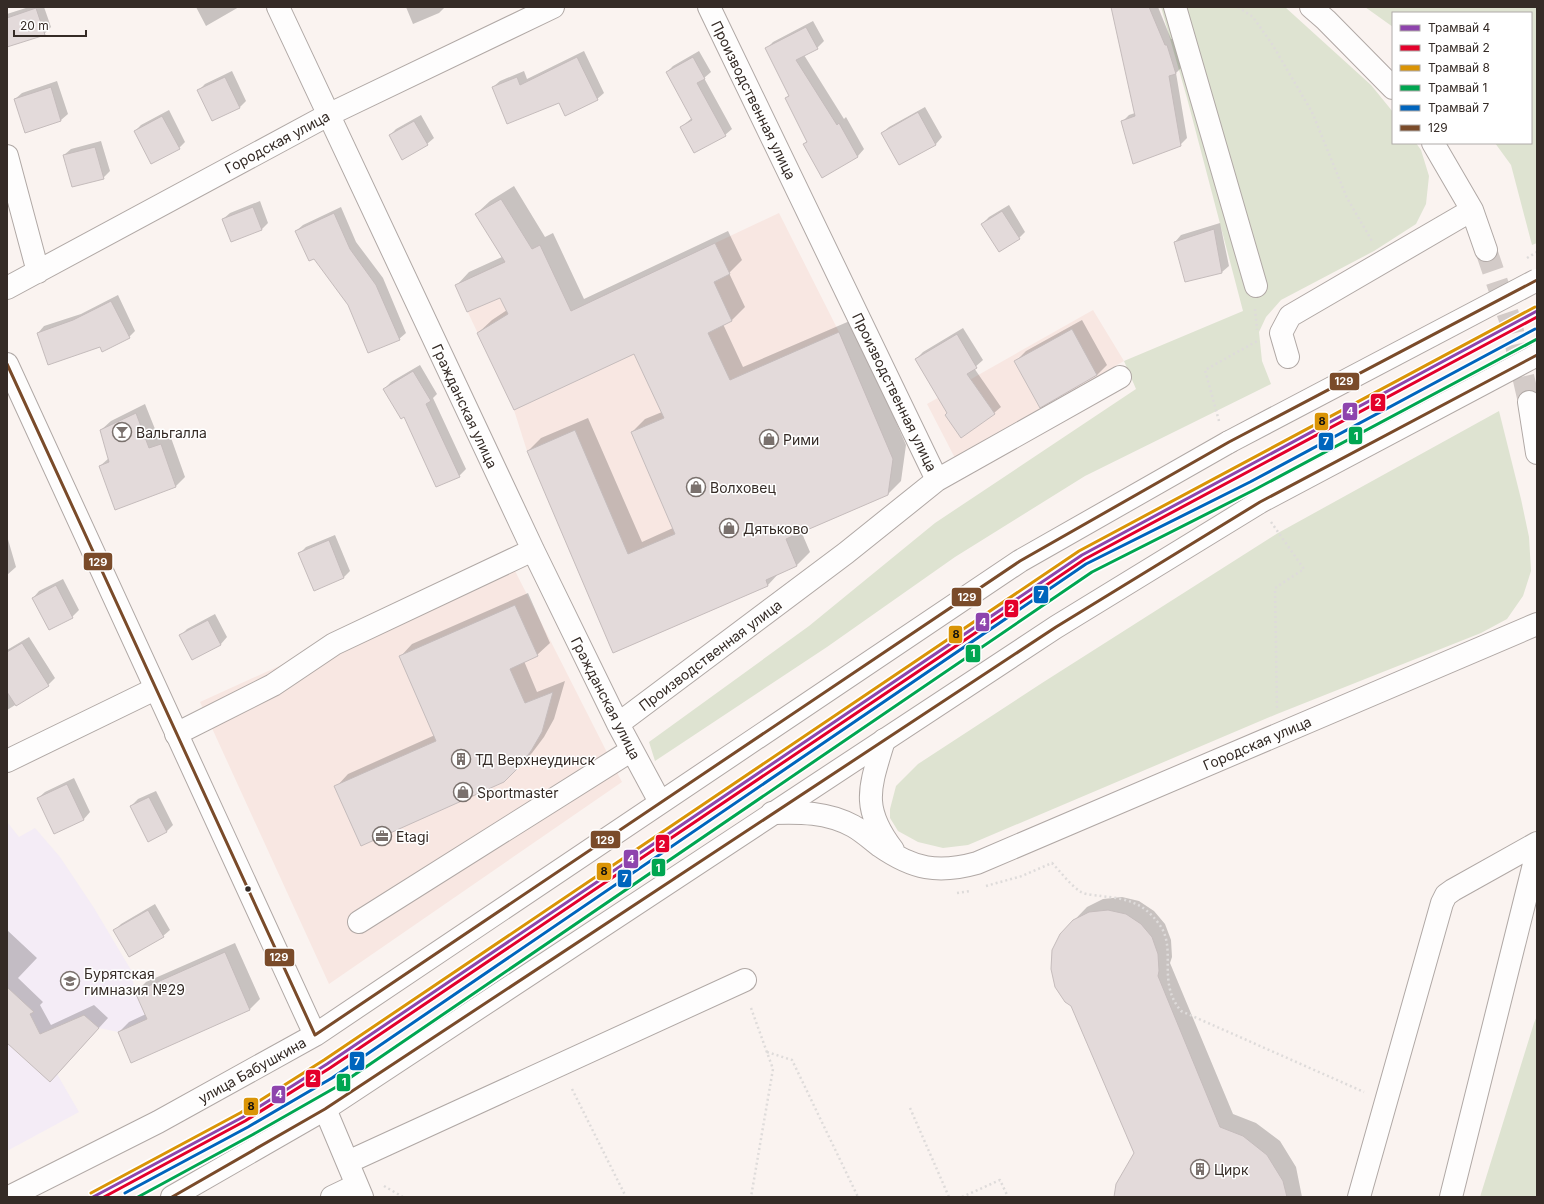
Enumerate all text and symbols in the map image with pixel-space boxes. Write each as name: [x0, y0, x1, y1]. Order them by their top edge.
scale bar: [14, 12, 86, 38]
legend: [1392, 12, 1532, 144]
text: 20 m: [20, 18, 49, 33]
street label: Производственная улица: [708, 18, 800, 182]
text: Трамвай 4: [1428, 20, 1490, 35]
text: Трамвай 2: [1428, 40, 1490, 55]
text: Трамвай 8: [1428, 60, 1490, 75]
text: Трамвай 1: [1428, 80, 1487, 95]
text: Трамвай 7: [1428, 100, 1489, 115]
street label: Городская улица: [222, 107, 332, 177]
text: 129: [1428, 120, 1448, 135]
street label: Производственная улица: [849, 310, 941, 474]
street label: Гражданская улица: [429, 341, 501, 471]
line badge: 129: [1329, 372, 1360, 391]
text: 129: [1335, 374, 1353, 388]
line badge: 2: [1370, 393, 1386, 412]
text: 2: [1375, 395, 1382, 409]
line badge: 4: [1342, 402, 1358, 421]
text: 4: [1346, 404, 1354, 418]
line badge: 8: [1314, 412, 1329, 431]
text: 8: [1318, 414, 1326, 428]
bar icon: Вальгалла: [111, 421, 133, 443]
place label: Вальгалла: [136, 424, 207, 441]
line badge: 1: [1348, 426, 1363, 445]
shop icon: Рими: [758, 428, 780, 450]
text: 1: [1354, 429, 1359, 443]
place label: Рими: [783, 431, 819, 448]
line badge: 7: [1318, 432, 1334, 451]
text: 7: [1323, 434, 1329, 448]
shop icon: Волховец: [685, 476, 707, 498]
place label: Волховец: [710, 479, 776, 496]
shop icon: Дятьково: [718, 517, 740, 539]
place label: Дятьково: [743, 520, 809, 537]
line badge: 129: [83, 552, 113, 571]
text: 129: [89, 555, 107, 569]
line badge: 7: [1033, 585, 1049, 604]
line badge: 129: [951, 587, 982, 607]
text: 7: [1038, 587, 1044, 601]
text: 129: [958, 590, 976, 604]
street label: Производственная улица: [635, 596, 785, 714]
line badge: 2: [1004, 599, 1019, 618]
text: 2: [1008, 601, 1015, 615]
line badge: 4: [975, 612, 990, 632]
text: 4: [979, 615, 987, 629]
line badge: 8: [948, 625, 963, 644]
text: 8: [952, 627, 960, 641]
street label: Гражданская улица: [568, 634, 644, 762]
line badge: 1: [965, 644, 981, 663]
text: 1: [971, 646, 976, 660]
street label: Городская улица: [1200, 712, 1314, 774]
building icon: ТД Верхнеудинск: [450, 748, 472, 770]
place label: ТД Верхнеудинск: [475, 751, 595, 768]
shop icon: Sportmaster: [452, 781, 474, 803]
place label: Sportmaster: [477, 784, 558, 801]
office icon: Etagi: [371, 825, 393, 847]
place label: Etagi: [396, 828, 429, 845]
line badge: 129: [590, 830, 621, 849]
text: 129: [596, 833, 614, 847]
line badge: 2: [655, 834, 670, 853]
text: 2: [659, 837, 666, 851]
line badge: 4: [623, 849, 639, 869]
text: 4: [627, 852, 635, 866]
line badge: 1: [651, 858, 666, 877]
text: 1: [656, 861, 661, 875]
line badge: 8: [596, 862, 612, 881]
text: 8: [600, 864, 608, 878]
line badge: 7: [617, 869, 632, 888]
text: 7: [622, 871, 628, 885]
unlabelled marker: [243, 884, 253, 894]
line badge: 129: [264, 948, 295, 967]
text: 129: [270, 950, 288, 964]
place label: Бурятская гимназия №29: [84, 965, 185, 998]
school or university icon: Бурятская гимназия №29: [59, 970, 81, 992]
street label: улица Бабушкина: [195, 1033, 309, 1107]
line badge: 7: [349, 1051, 365, 1071]
text: 7: [354, 1054, 360, 1068]
line badge: 2: [305, 1069, 321, 1088]
text: 2: [310, 1071, 317, 1085]
line badge: 1: [336, 1073, 351, 1092]
text: 1: [342, 1075, 347, 1089]
line badge: 4: [271, 1085, 286, 1104]
text: 4: [275, 1087, 283, 1101]
line badge: 8: [243, 1097, 259, 1116]
text: 8: [247, 1099, 255, 1113]
building icon: Цирк: [1189, 1158, 1211, 1180]
place label: Цирк: [1214, 1161, 1249, 1178]

